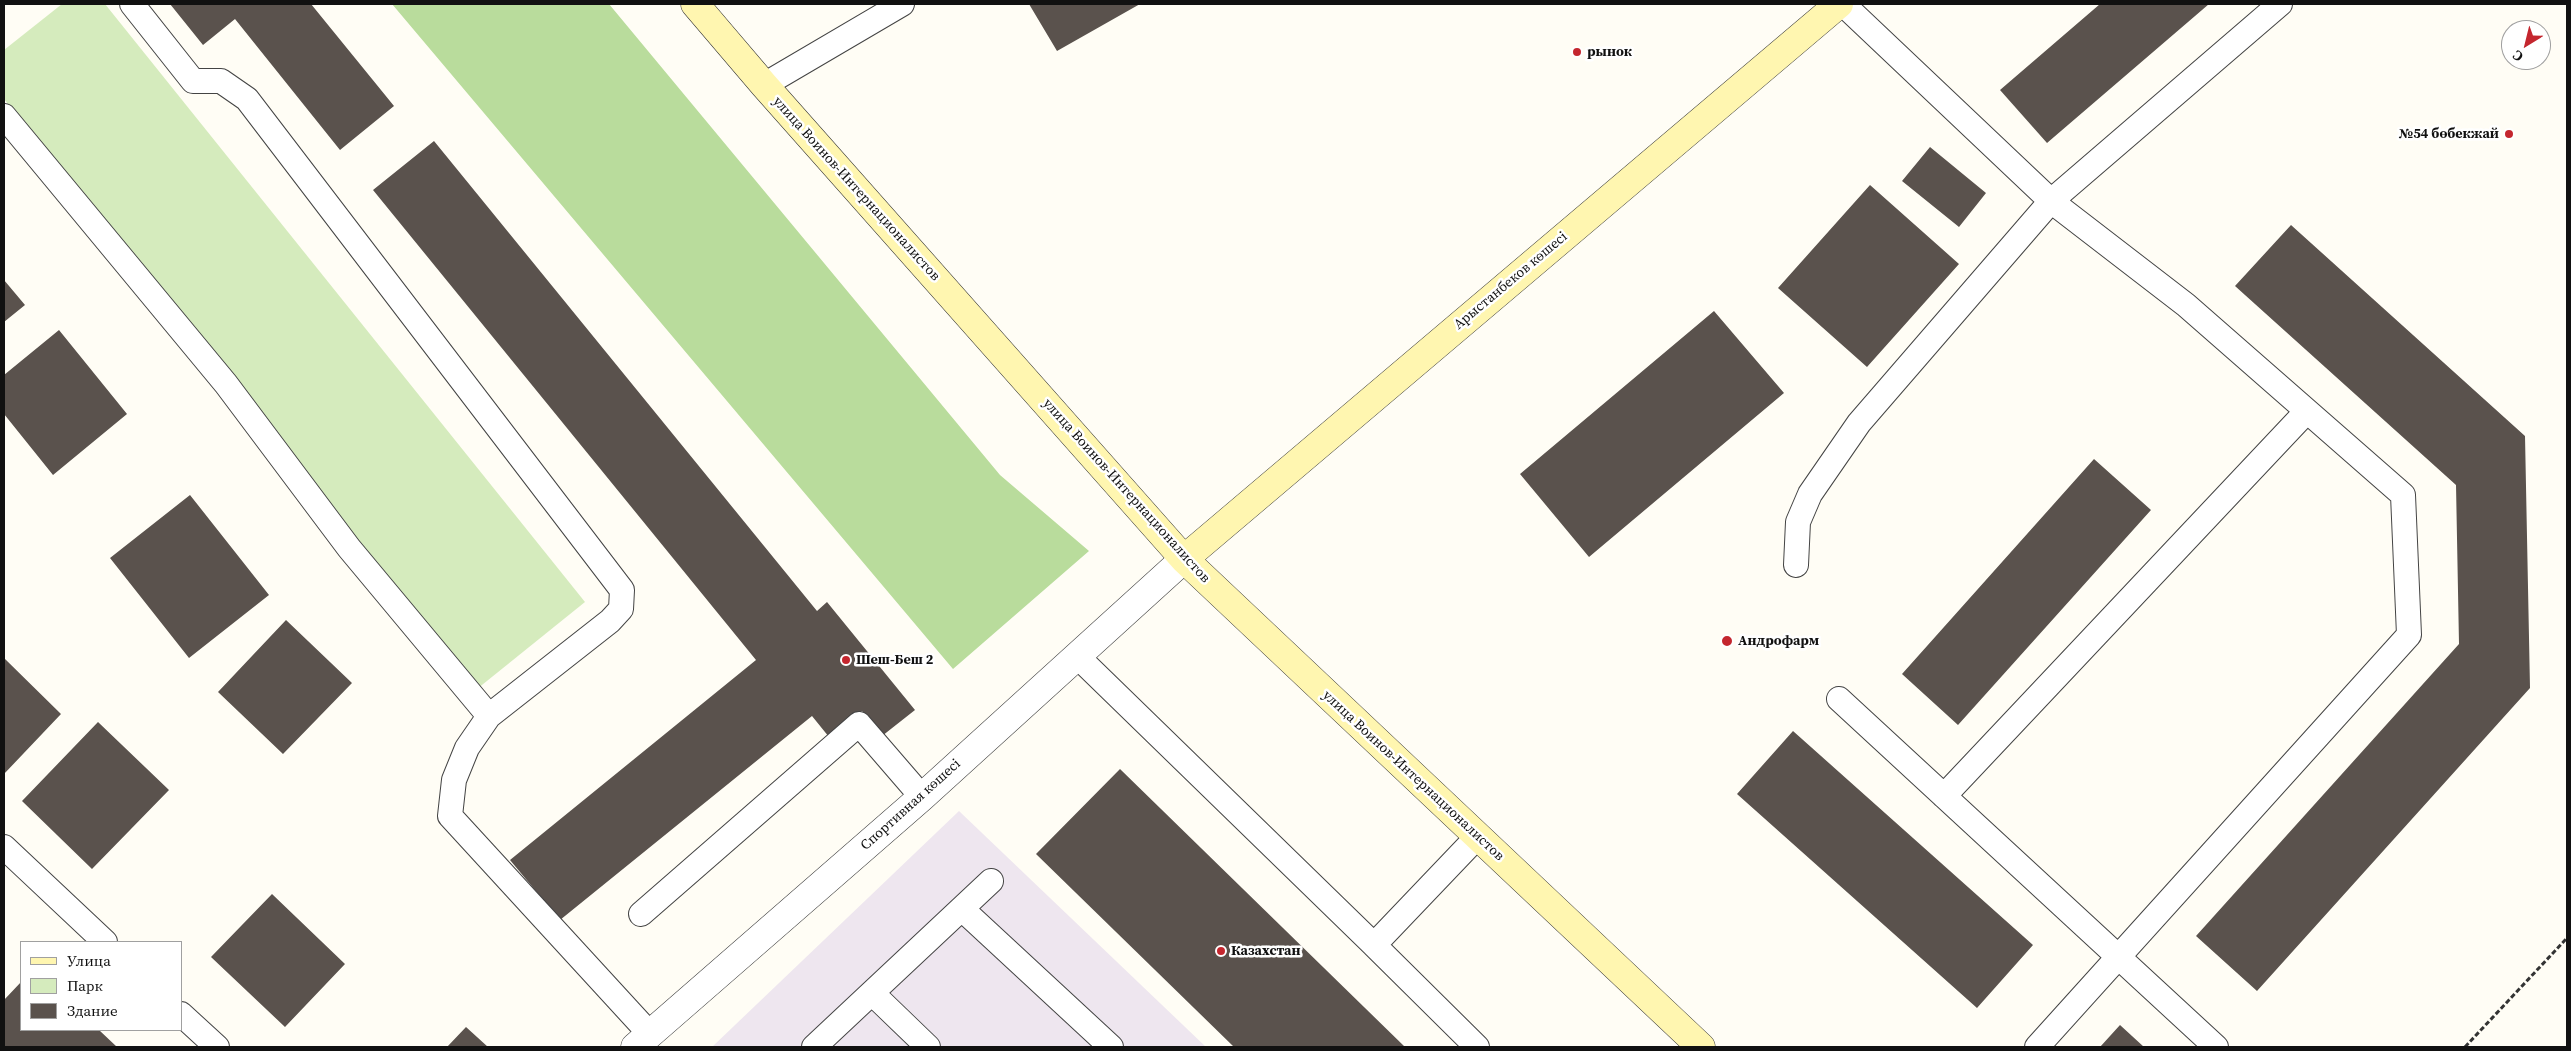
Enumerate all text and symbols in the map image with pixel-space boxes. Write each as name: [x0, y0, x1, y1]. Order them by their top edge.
north arrow: [2501, 20, 2551, 70]
place label: рынок: [1587, 44, 1632, 60]
marker: рынок: [1571, 46, 1583, 58]
text: С: [2508, 46, 2527, 67]
street label: улица Воинов-Интернационалистов: [769, 93, 943, 285]
place label: №54 бөбекжай: [2399, 126, 2499, 142]
marker: №54 бөбекжай: [2503, 128, 2515, 140]
street label: Арыстанбеков көшесі: [1451, 229, 1571, 333]
street label: улица Воинов-Интернационалистов: [1039, 395, 1213, 587]
place label: Андрофарм: [1738, 633, 1819, 649]
marker: Андрофарм: [1720, 634, 1734, 648]
place label: Шеш-Беш 2: [856, 652, 933, 668]
marker: Шеш-Беш 2: [840, 654, 852, 666]
street label: улица Воинов-Интернационалистов: [1319, 687, 1507, 865]
street label: Спортивная көшесі: [858, 756, 964, 854]
legend: [20, 941, 182, 1031]
place label: Казахстан: [1231, 943, 1300, 959]
marker: Казахстан: [1215, 945, 1227, 957]
text: Улица: [67, 950, 111, 971]
text: Парк: [67, 975, 103, 996]
text: Здание: [67, 1000, 118, 1021]

